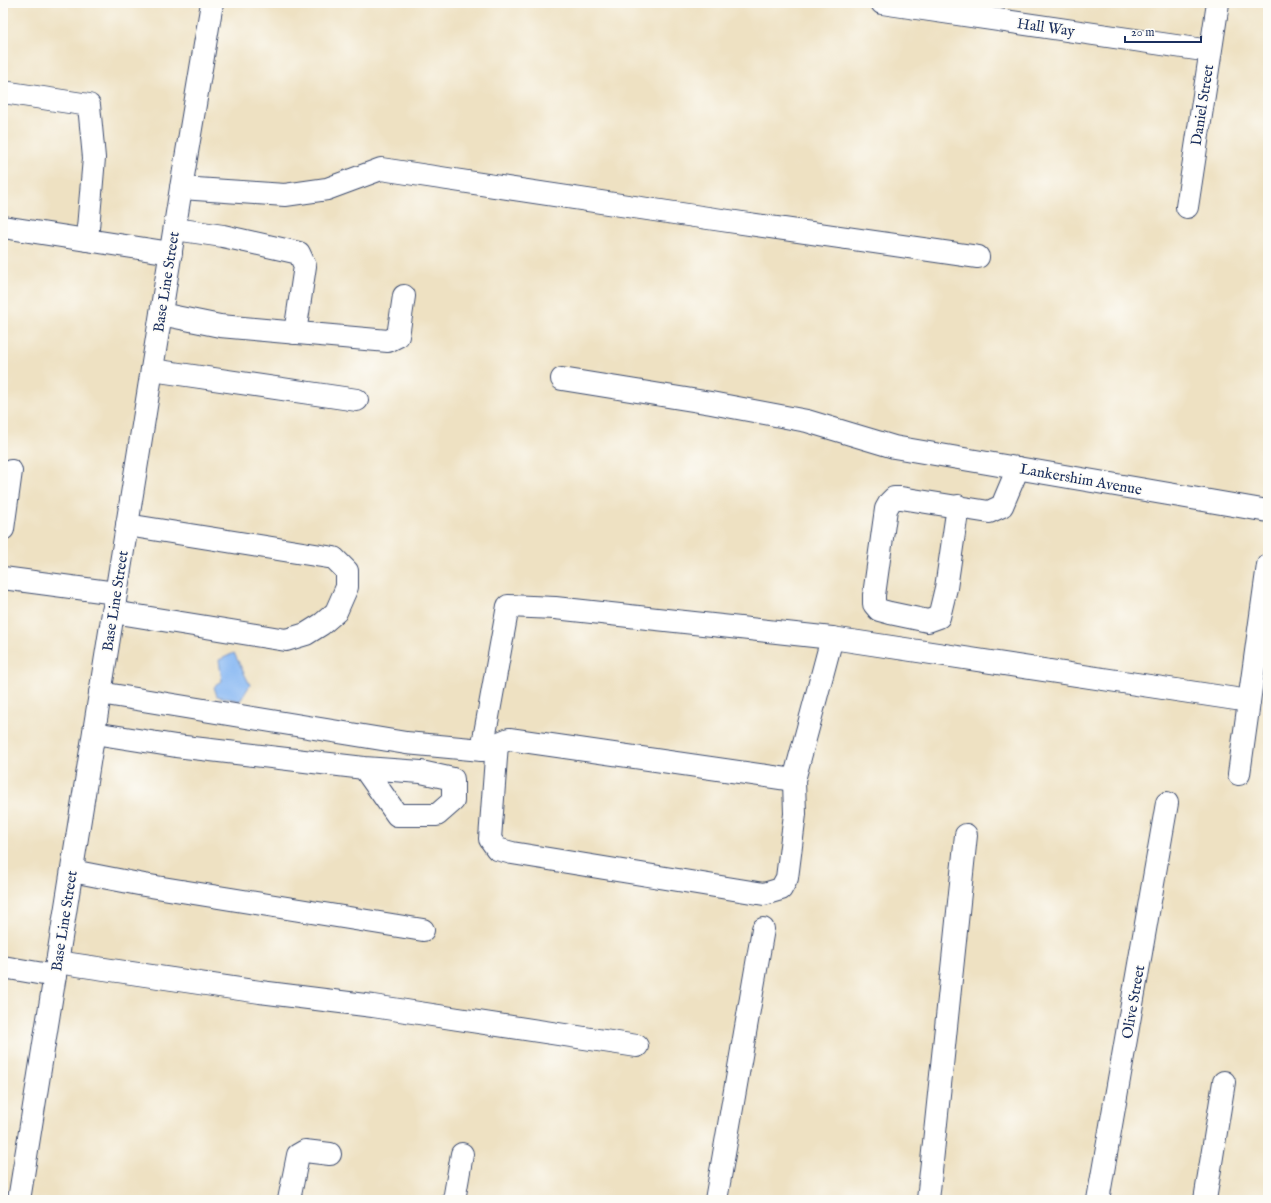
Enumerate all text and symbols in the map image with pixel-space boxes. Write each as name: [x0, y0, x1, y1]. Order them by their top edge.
street label: Hall Way: [1016, 14, 1077, 41]
scale bar: [1125, 18, 1201, 44]
text: 20 m: [1131, 25, 1154, 40]
street label: Daniel Street: [1187, 63, 1218, 147]
street label: Base Line Street: [149, 230, 184, 334]
street label: Lankershim Avenue: [1018, 459, 1143, 500]
street label: Base Line Street: [98, 549, 133, 653]
street label: Base Line Street: [47, 869, 82, 973]
street label: Olive Street: [1118, 964, 1149, 1040]

